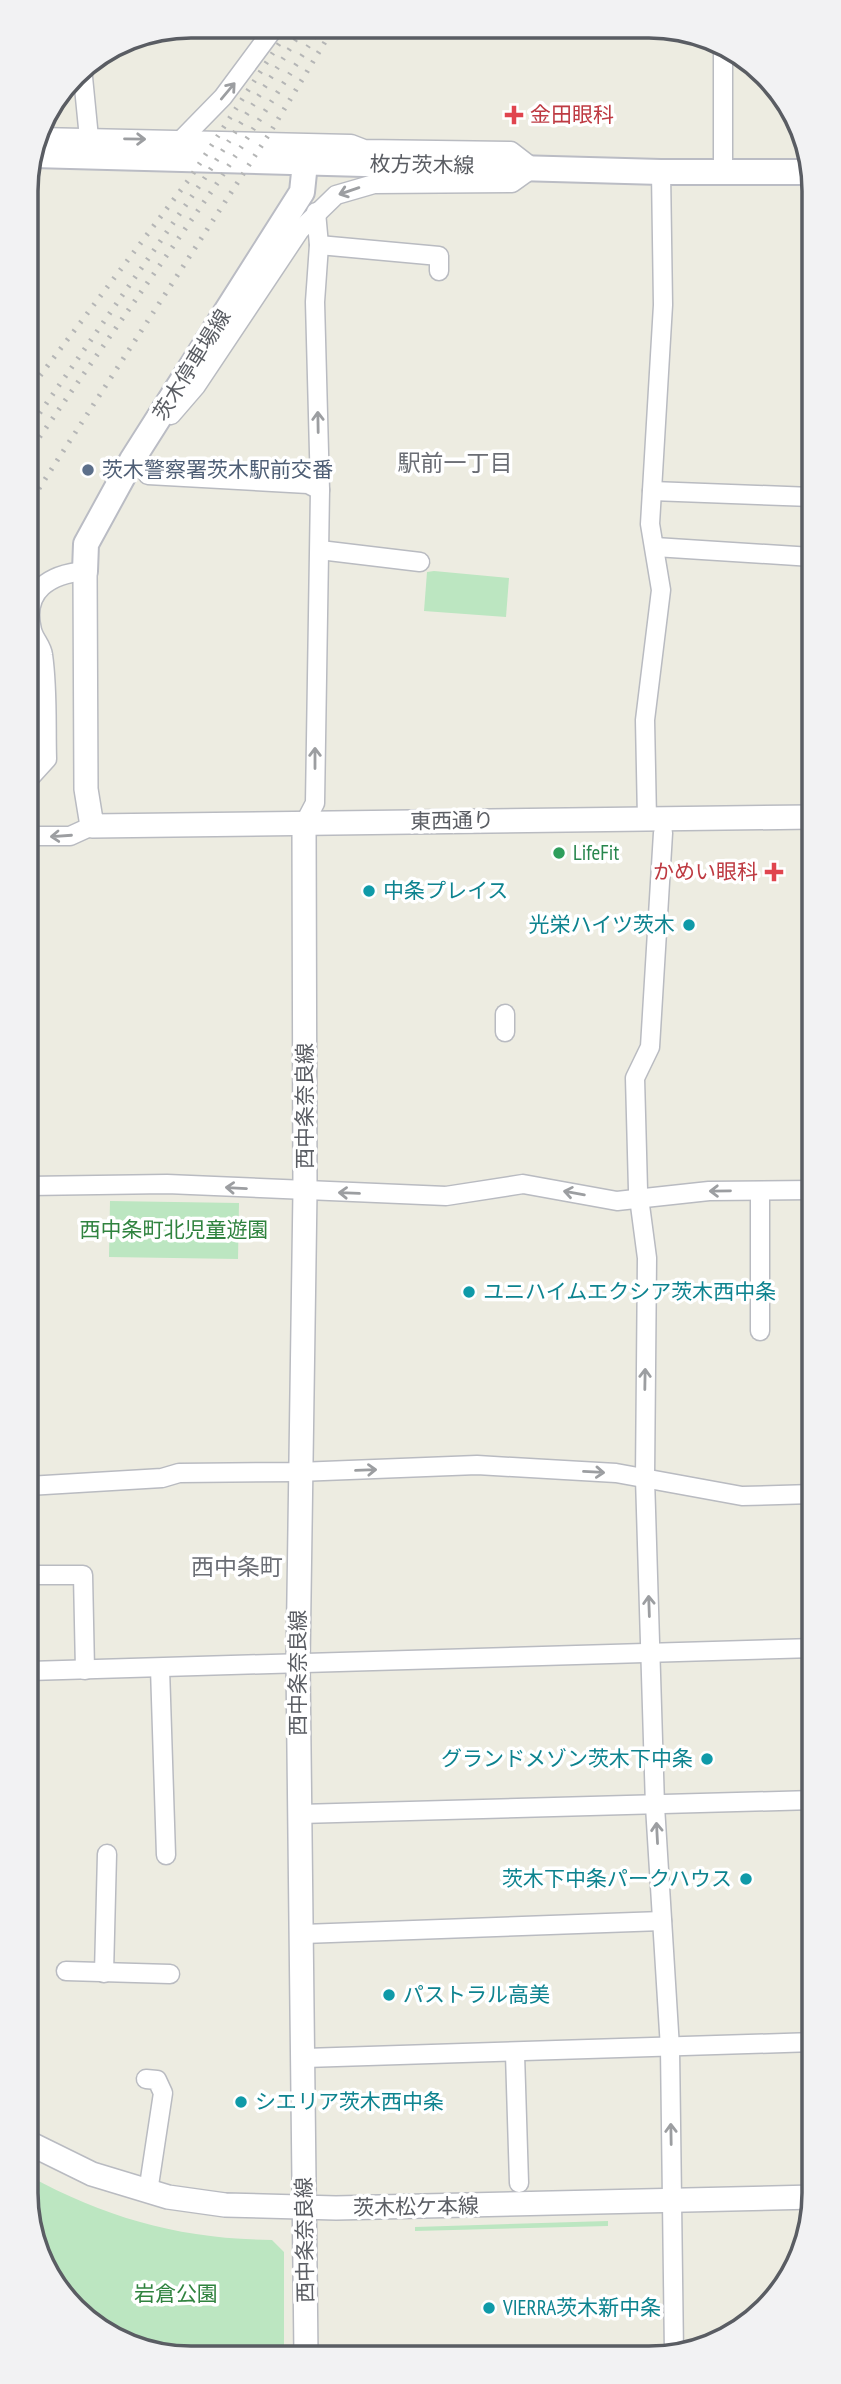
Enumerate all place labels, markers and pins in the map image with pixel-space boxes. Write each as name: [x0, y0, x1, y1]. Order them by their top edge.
place label: 金田眼科: [530, 101, 614, 128]
marker: 金田眼科: [504, 105, 524, 125]
place label: 茨木警察署茨木駅前交番: [102, 456, 333, 483]
marker: 茨木警察署茨木駅前交番: [80, 462, 96, 478]
place label: LifeFit: [573, 839, 619, 866]
marker: LifeFit: [551, 845, 567, 861]
place label: かめい眼科: [653, 858, 758, 885]
marker: かめい眼科: [764, 862, 784, 882]
place label: 中条プレイス: [383, 877, 508, 904]
marker: 中条プレイス: [361, 883, 377, 899]
place label: 光栄ハイツ茨木: [528, 911, 675, 938]
marker: 光栄ハイツ茨木: [681, 917, 697, 933]
place label: ユニハイムエクシア茨木西中条: [483, 1278, 776, 1305]
marker: ユニハイムエクシア茨木西中条: [461, 1284, 477, 1300]
place label: グランドメゾン茨木下中条: [441, 1745, 693, 1772]
marker: グランドメゾン茨木下中条: [699, 1751, 715, 1767]
place label: 茨木下中条パークハウス: [502, 1865, 732, 1892]
marker: 茨木下中条パークハウス: [738, 1871, 754, 1887]
place label: パストラル高美: [403, 1981, 550, 2008]
marker: パストラル高美: [381, 1987, 397, 2003]
place label: シエリア茨木西中条: [255, 2088, 444, 2115]
marker: シエリア茨木西中条: [233, 2094, 249, 2110]
place label: VIERRA茨木新中条: [502, 2294, 661, 2321]
marker: VIERRA茨木新中条: [481, 2300, 497, 2316]

